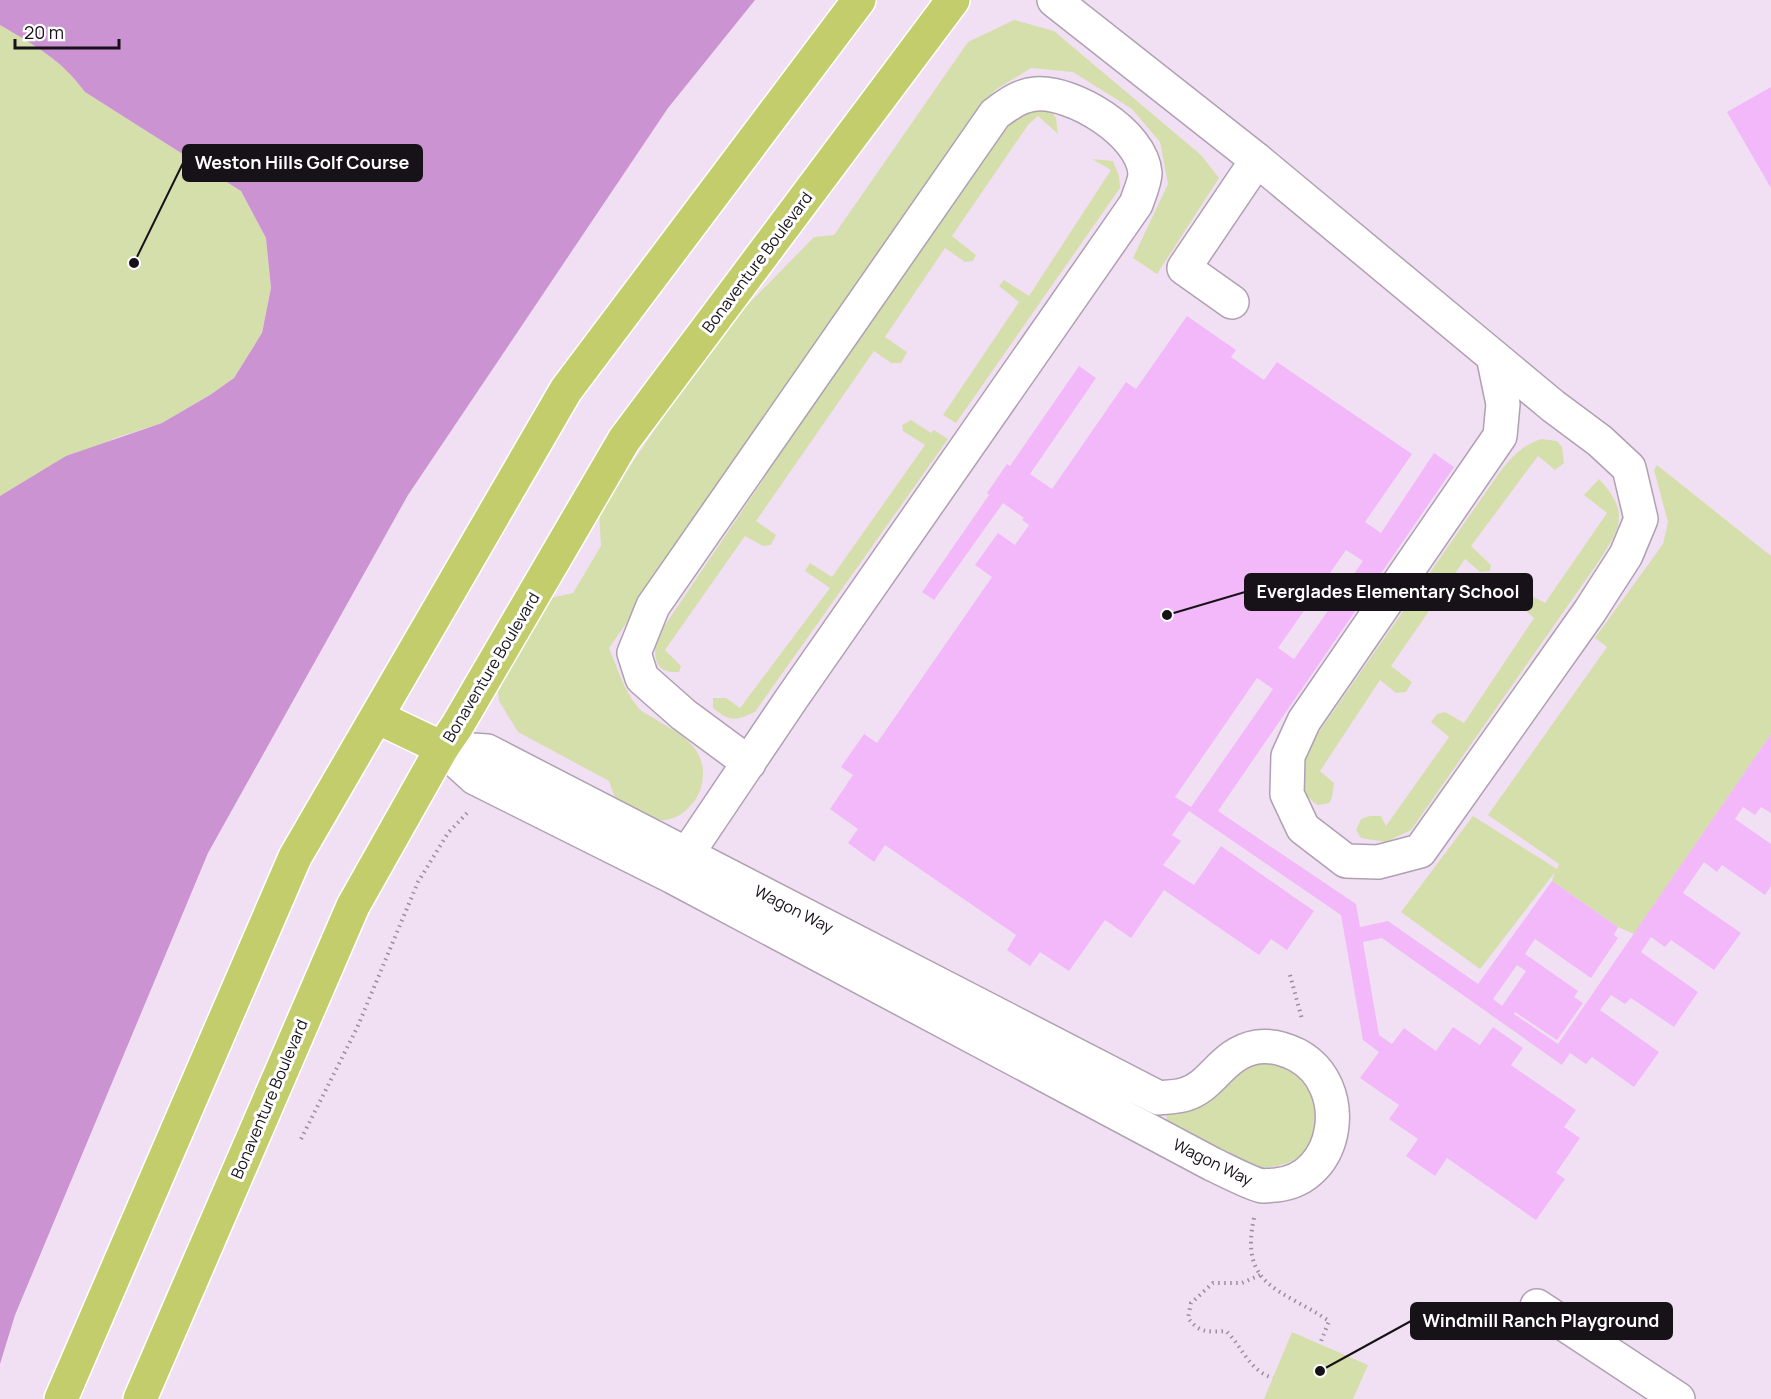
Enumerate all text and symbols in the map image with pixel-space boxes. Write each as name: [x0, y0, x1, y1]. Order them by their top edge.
scale bar: [15, 12, 118, 50]
text: 20 m: [24, 20, 64, 44]
callout: Weston Hills Golf Course: [183, 145, 422, 181]
text: Weston Hills Golf Course: [195, 150, 409, 174]
street label: Bonaventure Boulevard: [697, 187, 817, 337]
callout: Everglades Elementary School: [1245, 574, 1532, 610]
text: Everglades Elementary School: [1256, 579, 1520, 603]
street label: Bonaventure Boulevard: [438, 588, 544, 746]
street label: Wagon Way: [751, 880, 838, 939]
street label: Bonaventure Boulevard: [225, 1016, 313, 1182]
street label: Wagon Way: [1170, 1133, 1257, 1191]
callout: Windmill Ranch Playground: [1411, 1303, 1672, 1339]
text: Windmill Ranch Playground: [1423, 1308, 1659, 1332]

